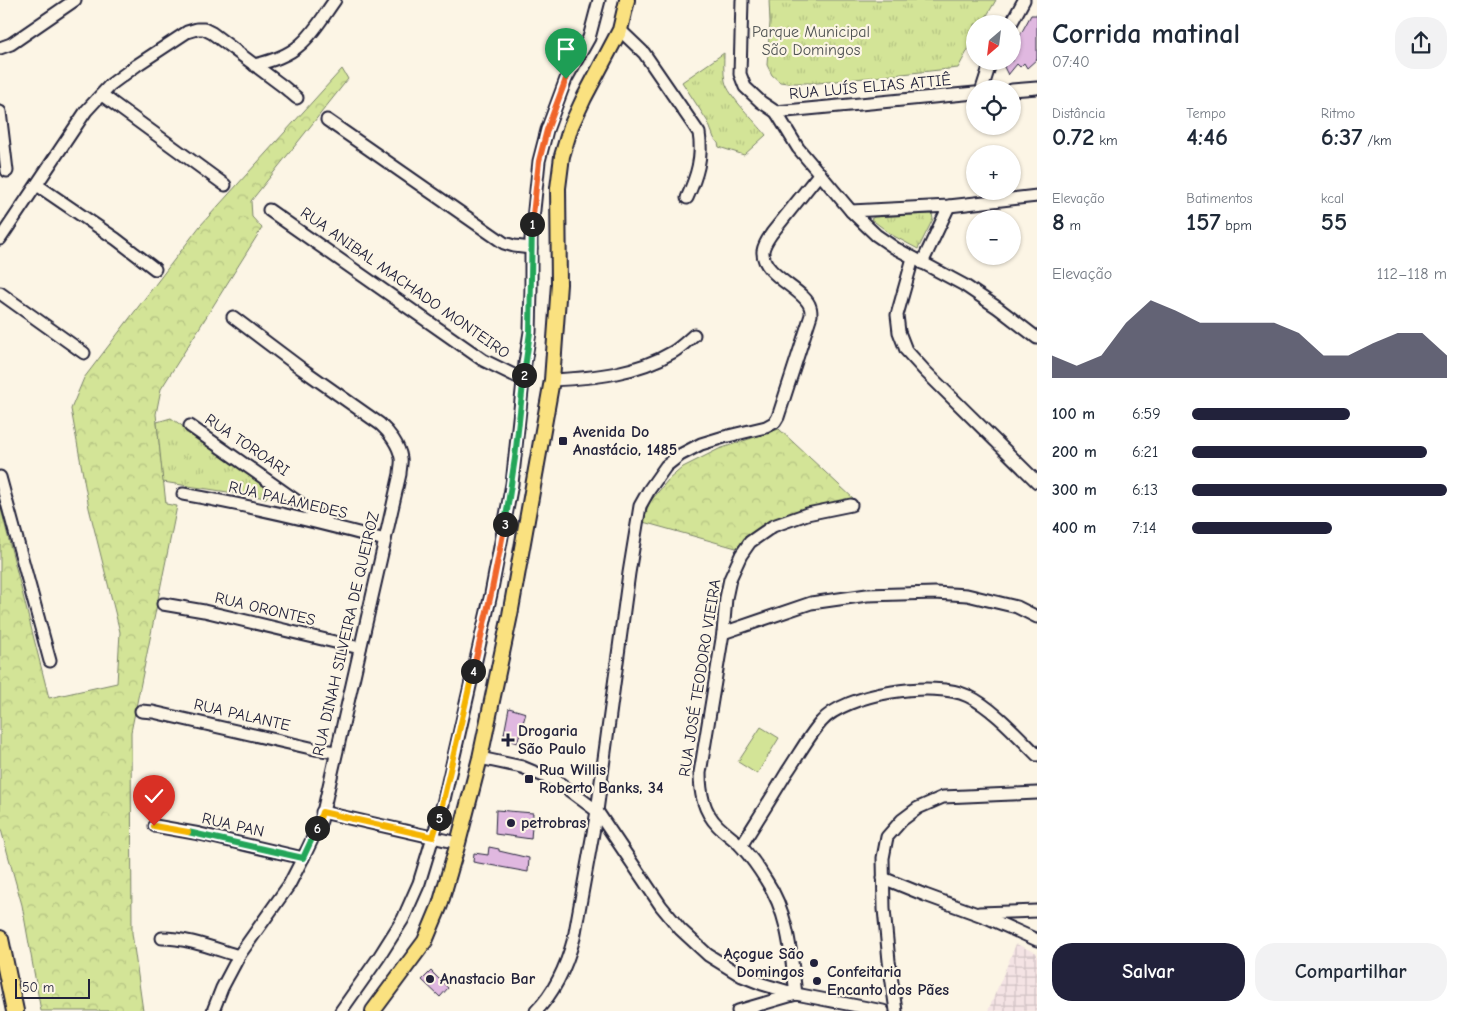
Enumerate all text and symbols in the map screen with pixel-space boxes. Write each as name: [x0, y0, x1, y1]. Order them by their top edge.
north arrow: [966, 15, 1021, 70]
map controls: [966, 15, 1021, 265]
button: share: [1395, 17, 1447, 69]
text: Corrida matinal: [1052, 18, 1240, 50]
park label: Parque Municipal São Domingos: [752, 23, 870, 59]
pin: [545, 28, 587, 79]
icon: arrive: [552, 35, 580, 63]
text: 07:40: [1052, 53, 1090, 71]
street label: RUA LUÍS ELIAS ATTIÊ: [788, 70, 952, 103]
button: locate: [966, 80, 1021, 135]
text: Distância: [1052, 105, 1106, 122]
text: Tempo: [1186, 105, 1226, 122]
text: Ritmo: [1321, 105, 1355, 122]
text: 0.72: [1052, 122, 1095, 151]
text: 4:46: [1186, 122, 1228, 151]
text: 6:37: [1321, 122, 1362, 151]
text: km: [1095, 132, 1118, 149]
text: /km: [1362, 132, 1392, 149]
button: +: [966, 145, 1021, 200]
text: Elevação: [1052, 190, 1105, 207]
text: Batimentos: [1186, 190, 1252, 207]
text: kcal: [1321, 190, 1344, 207]
street label: RUA ANIBAL MACHADO MONTEIRO: [297, 204, 513, 362]
text: 8: [1052, 207, 1065, 236]
text: 157: [1186, 207, 1221, 236]
text: 55: [1321, 207, 1347, 236]
button: −: [966, 210, 1021, 265]
pin: 1: [520, 212, 544, 236]
text: 1: [530, 216, 535, 233]
text: m: [1065, 217, 1081, 234]
text: bpm: [1221, 217, 1252, 234]
text: Elevação: [1052, 265, 1112, 283]
text: 112–118 m: [1377, 265, 1447, 283]
pin: 2: [512, 362, 536, 388]
text: 2: [521, 367, 528, 384]
text: 100 m: [1052, 405, 1095, 423]
text: 6:59: [1132, 405, 1161, 423]
street label: RUA TOROARI: [201, 410, 293, 480]
place label: Avenida Do Anastácio, 1485: [573, 423, 677, 459]
marker: Avenida Do Anastácio, 1485: [557, 435, 569, 447]
text: 200 m: [1052, 443, 1097, 461]
text: 6:21: [1132, 443, 1158, 461]
street label: RUA PALAMEDES: [227, 478, 349, 522]
text: 300 m: [1052, 481, 1097, 499]
text: 6:13: [1132, 481, 1158, 499]
street label: RUA DINAH SILVEIRA DE QUEIROZ: [309, 510, 383, 758]
pin: 3: [492, 512, 518, 536]
text: 3: [502, 516, 509, 533]
text: 400 m: [1052, 519, 1096, 537]
text: 7:14: [1132, 519, 1157, 537]
street label: RUA JOSÉ TEODORO VIEIRA: [675, 578, 725, 778]
street label: RUA ORONTES: [213, 589, 317, 629]
pin: 4: [460, 658, 486, 684]
text: 4: [470, 663, 477, 680]
street label: RUA PALANTE: [192, 695, 292, 735]
place label: Drogaria São Paulo: [518, 722, 586, 758]
marker: Drogaria São Paulo: [502, 734, 514, 746]
place label: Rua Willis Roberto Banks, 34: [539, 761, 663, 797]
marker: Rua Willis Roberto Banks, 34: [523, 773, 535, 785]
pin: [133, 775, 175, 826]
icon: check: [140, 782, 168, 810]
pin: 5: [426, 806, 452, 830]
street label: RUA PAN: [200, 809, 266, 841]
text: 5: [436, 810, 443, 827]
place label: petrobras: [521, 814, 586, 832]
pin: 6: [304, 816, 330, 840]
marker: petrobras: [505, 817, 517, 829]
text: 6: [314, 820, 321, 837]
button: Salvar: [1052, 943, 1245, 1001]
button: Compartilhar: [1255, 943, 1447, 1001]
place label: Açogue São Domingos: [724, 945, 804, 981]
marker: Açogue São Domingos: [808, 957, 820, 969]
place label: Confeitaria Encanto dos Pães: [827, 963, 949, 999]
place label: Anastacio Bar: [440, 970, 536, 988]
marker: Anastacio Bar: [424, 973, 436, 985]
marker: Confeitaria Encanto dos Pães: [811, 975, 823, 987]
scale bar: [15, 976, 90, 999]
text: 50 m: [22, 979, 54, 996]

